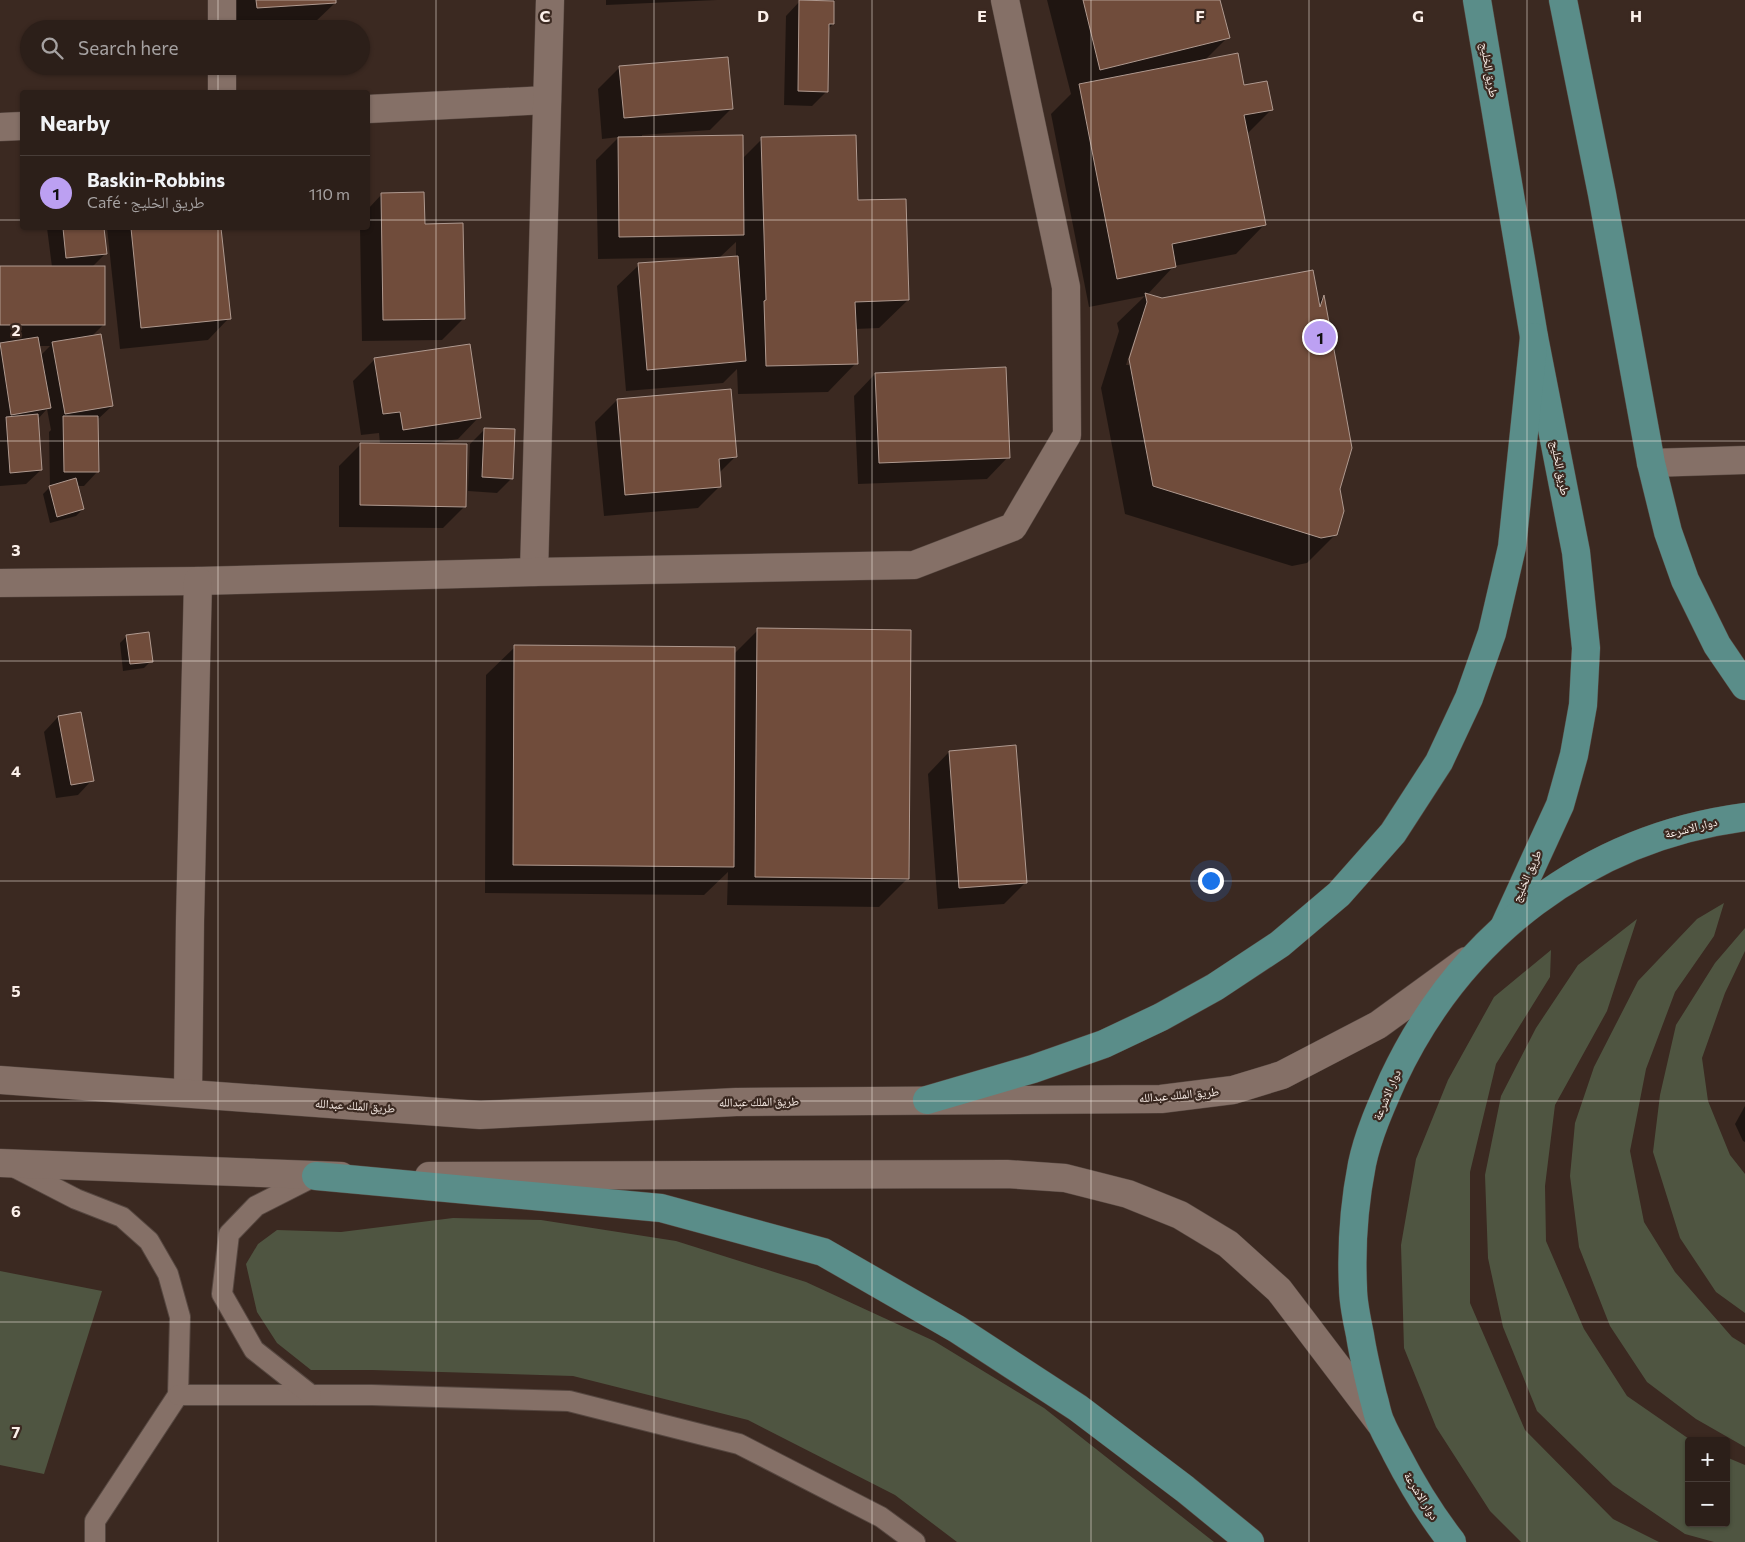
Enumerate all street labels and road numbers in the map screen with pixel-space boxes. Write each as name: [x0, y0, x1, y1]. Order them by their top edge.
street label: طريق الخليج: [1477, 41, 1502, 99]
street label: طريق الخليج: [1548, 439, 1573, 497]
street label: دوار الاشرعة: [1663, 814, 1719, 840]
street label: طريق الخليج: [1508, 847, 1545, 904]
street label: دوار الاشرعة: [1369, 1067, 1403, 1122]
street label: طريق الملك عبدالله: [1138, 1084, 1220, 1106]
street label: طريق الملك عبدالله: [719, 1093, 799, 1110]
street label: طريق الملك عبدالله: [314, 1095, 396, 1116]
street label: دوار الاشرعة: [1402, 1469, 1442, 1522]

